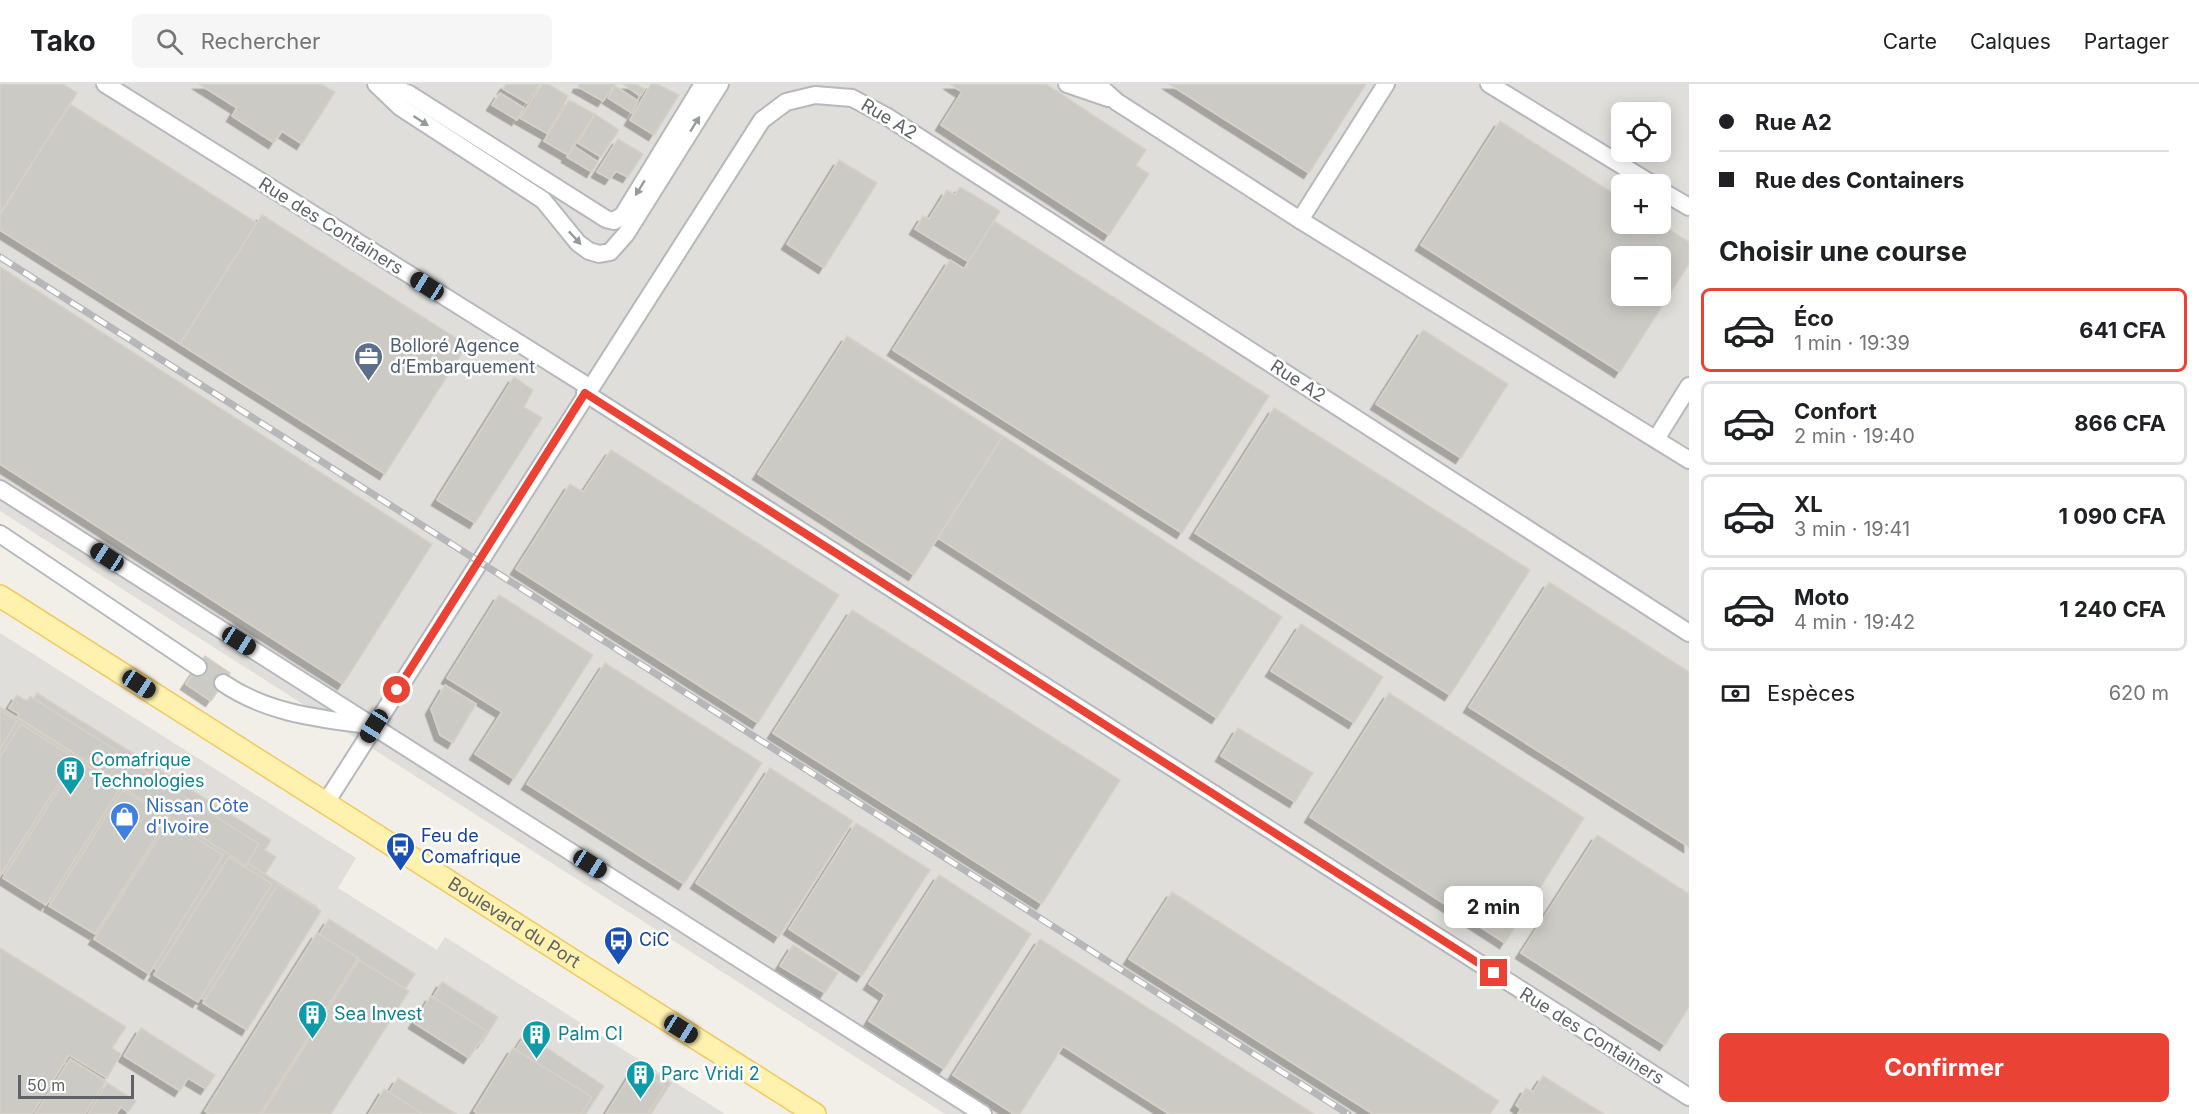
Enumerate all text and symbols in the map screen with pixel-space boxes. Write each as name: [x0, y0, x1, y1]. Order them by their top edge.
search box: [132, 14, 552, 68]
text: Tako: [30, 24, 96, 58]
icon: search: [153, 25, 186, 58]
text: Rechercher: [201, 28, 320, 54]
text: Carte: [1883, 29, 1937, 54]
text: Calques: [1970, 29, 2051, 54]
text: Partager: [2084, 29, 2169, 54]
street label: Rue A2: [858, 94, 921, 143]
map controls: [1611, 102, 1671, 306]
button: locate: [1611, 102, 1671, 162]
text: Rue A2: [1755, 109, 1832, 135]
one-way arrow: [413, 115, 430, 126]
one-way arrow: [689, 116, 700, 132]
text: Rue des Containers: [1755, 167, 1964, 193]
street label: Rue des Containers: [255, 173, 407, 279]
button: +: [1611, 174, 1671, 234]
one-way arrow: [634, 180, 645, 196]
one-way arrow: [568, 230, 581, 245]
text: Choisir une course: [1719, 235, 1967, 268]
button: −: [1611, 246, 1671, 306]
car: [407, 269, 447, 303]
icon: car: [1722, 303, 1776, 357]
text: Éco: [1794, 305, 1834, 331]
text: 641 CFA: [2079, 317, 2166, 343]
text: 1 min · 19:39: [1794, 331, 1910, 355]
place label: Bolloré Agence d‘Embarquement: [390, 335, 535, 377]
office icon: Bolloré Agence d‘Embarquement: [353, 340, 385, 382]
street label: Rue A2: [1267, 355, 1330, 406]
icon: car: [1722, 396, 1776, 450]
text: Confort: [1794, 398, 1877, 424]
text: 866 CFA: [2074, 410, 2166, 436]
text: 2 min · 19:40: [1794, 424, 1915, 448]
icon: car: [1722, 489, 1776, 543]
text: XL: [1794, 491, 1823, 517]
text: 1 090 CFA: [2059, 503, 2166, 529]
text: 3 min · 19:41: [1794, 517, 1910, 541]
car: [87, 540, 127, 574]
icon: car: [1722, 582, 1776, 636]
text: Moto: [1794, 584, 1849, 610]
text: 1 240 CFA: [2059, 596, 2166, 622]
text: 4 min · 19:42: [1794, 610, 1915, 634]
car: [219, 624, 259, 658]
car: [119, 667, 159, 701]
route start: [383, 676, 410, 703]
icon: cash: [1719, 677, 1752, 710]
text: Espèces: [1767, 680, 1855, 706]
text: 620 m: [2109, 681, 2169, 705]
car: [357, 706, 391, 746]
place label: Comafrique Technologies: [91, 749, 205, 791]
building icon: Comafrique Technologies: [54, 754, 86, 796]
place label: Nissan Côte d'Ivoire: [146, 795, 249, 837]
shop icon: Nissan Côte d'Ivoire: [109, 800, 141, 842]
place label: Feu de Comafrique: [421, 825, 521, 867]
bus stop icon: Feu de Comafrique: [384, 830, 416, 872]
car: [570, 847, 610, 881]
street label: Boulevard du Port: [444, 873, 584, 972]
callout: 2 min: [1444, 886, 1544, 928]
text: 2 min: [1467, 895, 1520, 919]
bus stop icon: CiC: [602, 924, 634, 966]
place label: CiC: [639, 929, 670, 950]
route end: [1480, 959, 1507, 986]
street label: Rue des Containers: [1516, 983, 1668, 1089]
building icon: Sea Invest: [297, 998, 329, 1040]
place label: Sea Invest: [334, 1003, 422, 1024]
car: [661, 1012, 701, 1046]
building icon: Palm CI: [521, 1018, 553, 1060]
place label: Palm CI: [558, 1023, 623, 1044]
button: Confirmer: [1719, 1033, 2169, 1102]
building icon: Parc Vridi 2: [624, 1058, 656, 1100]
place label: Parc Vridi 2: [661, 1063, 760, 1084]
scale bar: [18, 1072, 134, 1100]
text: 50 m: [27, 1075, 65, 1095]

